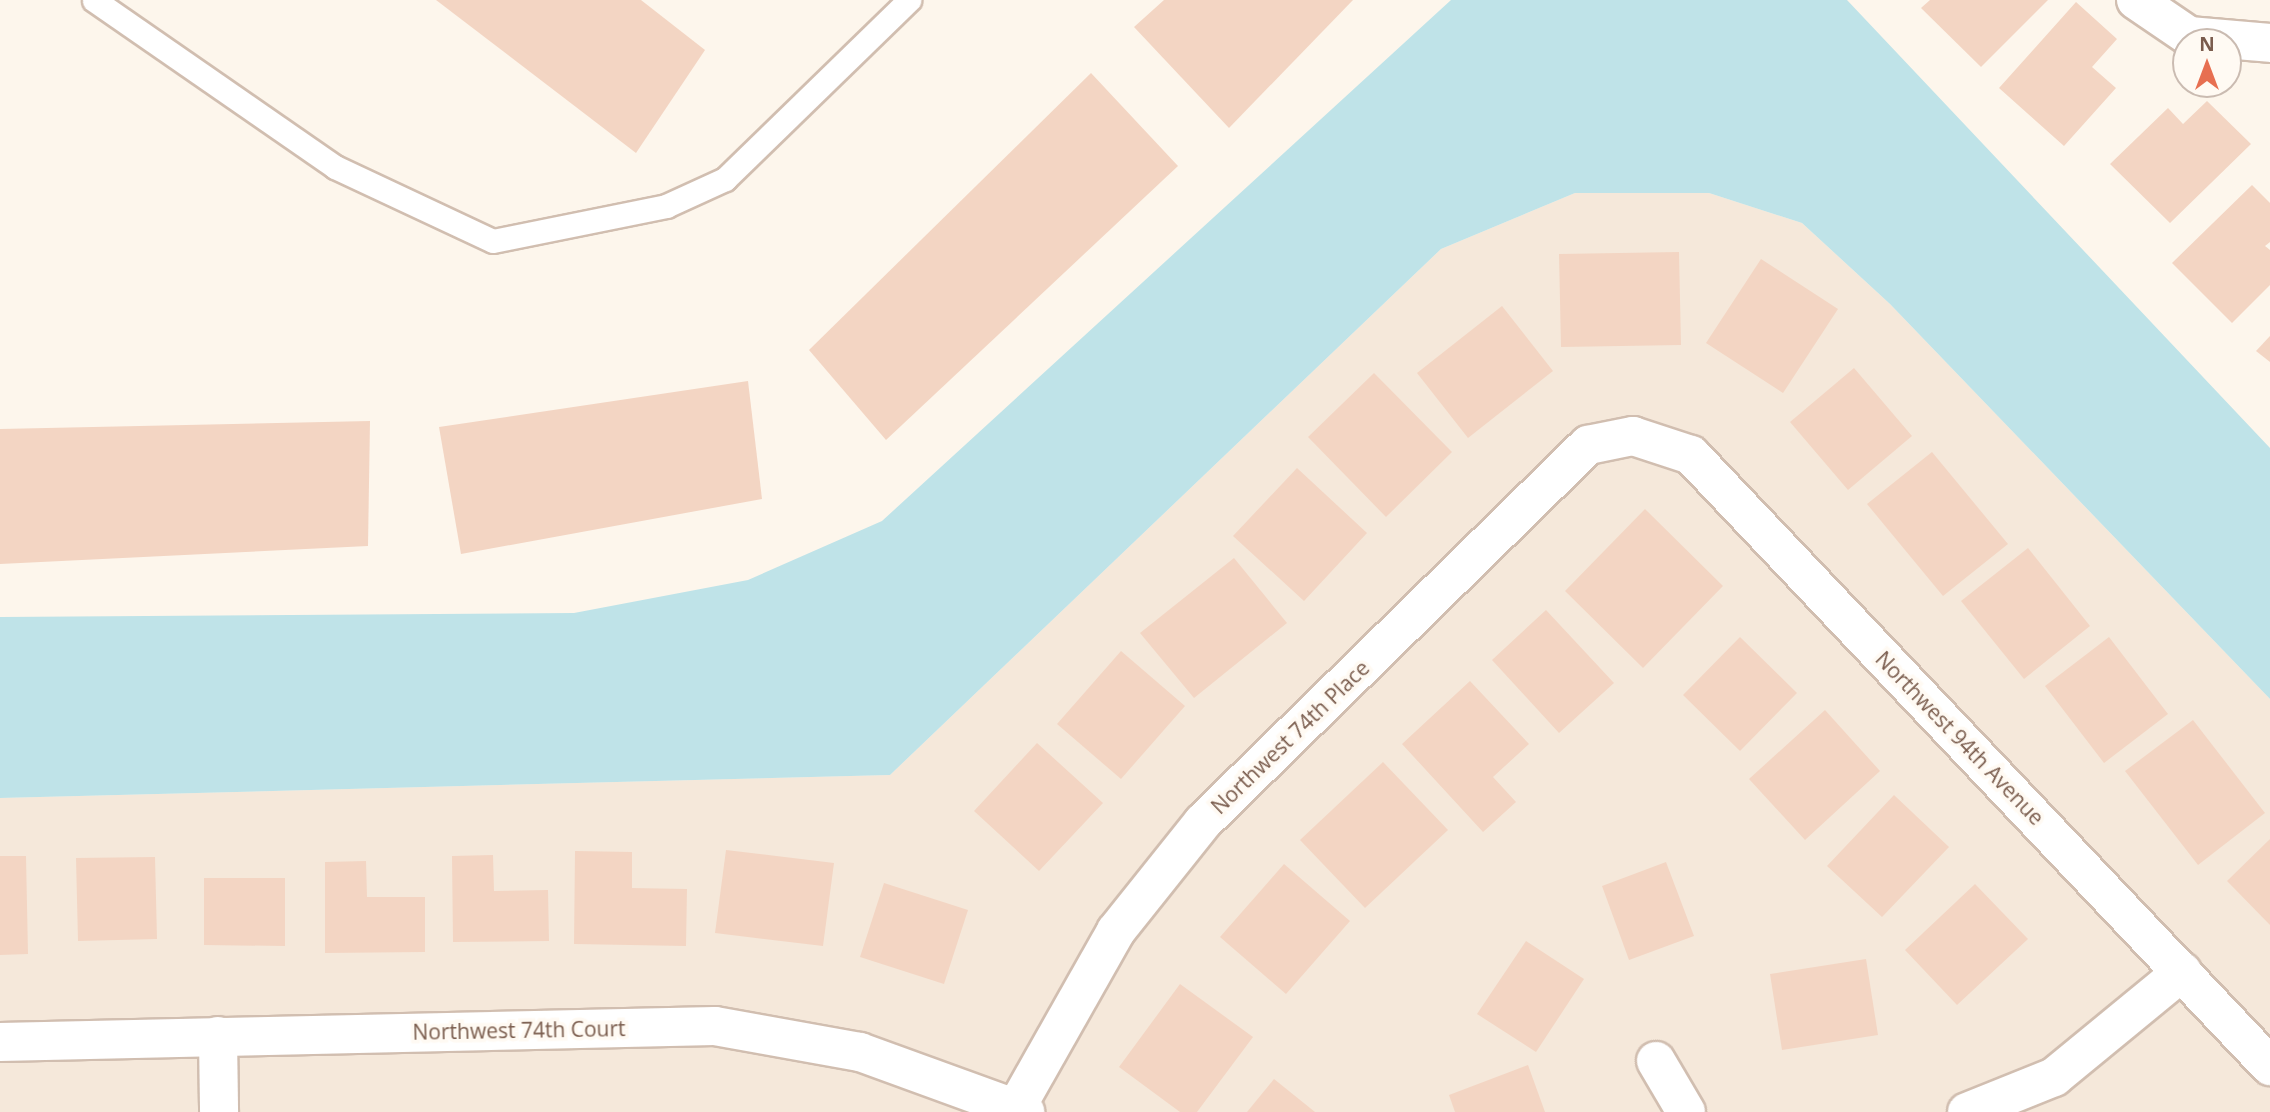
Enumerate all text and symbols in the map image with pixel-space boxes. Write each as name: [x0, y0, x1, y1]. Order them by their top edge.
north arrow: [2172, 28, 2242, 98]
text: N: [2199, 31, 2215, 57]
street label: Northwest 94th Avenue: [1871, 646, 2049, 830]
street label: Northwest 74th Place: [1206, 655, 1374, 819]
street label: Northwest 74th Court: [412, 1016, 626, 1044]

